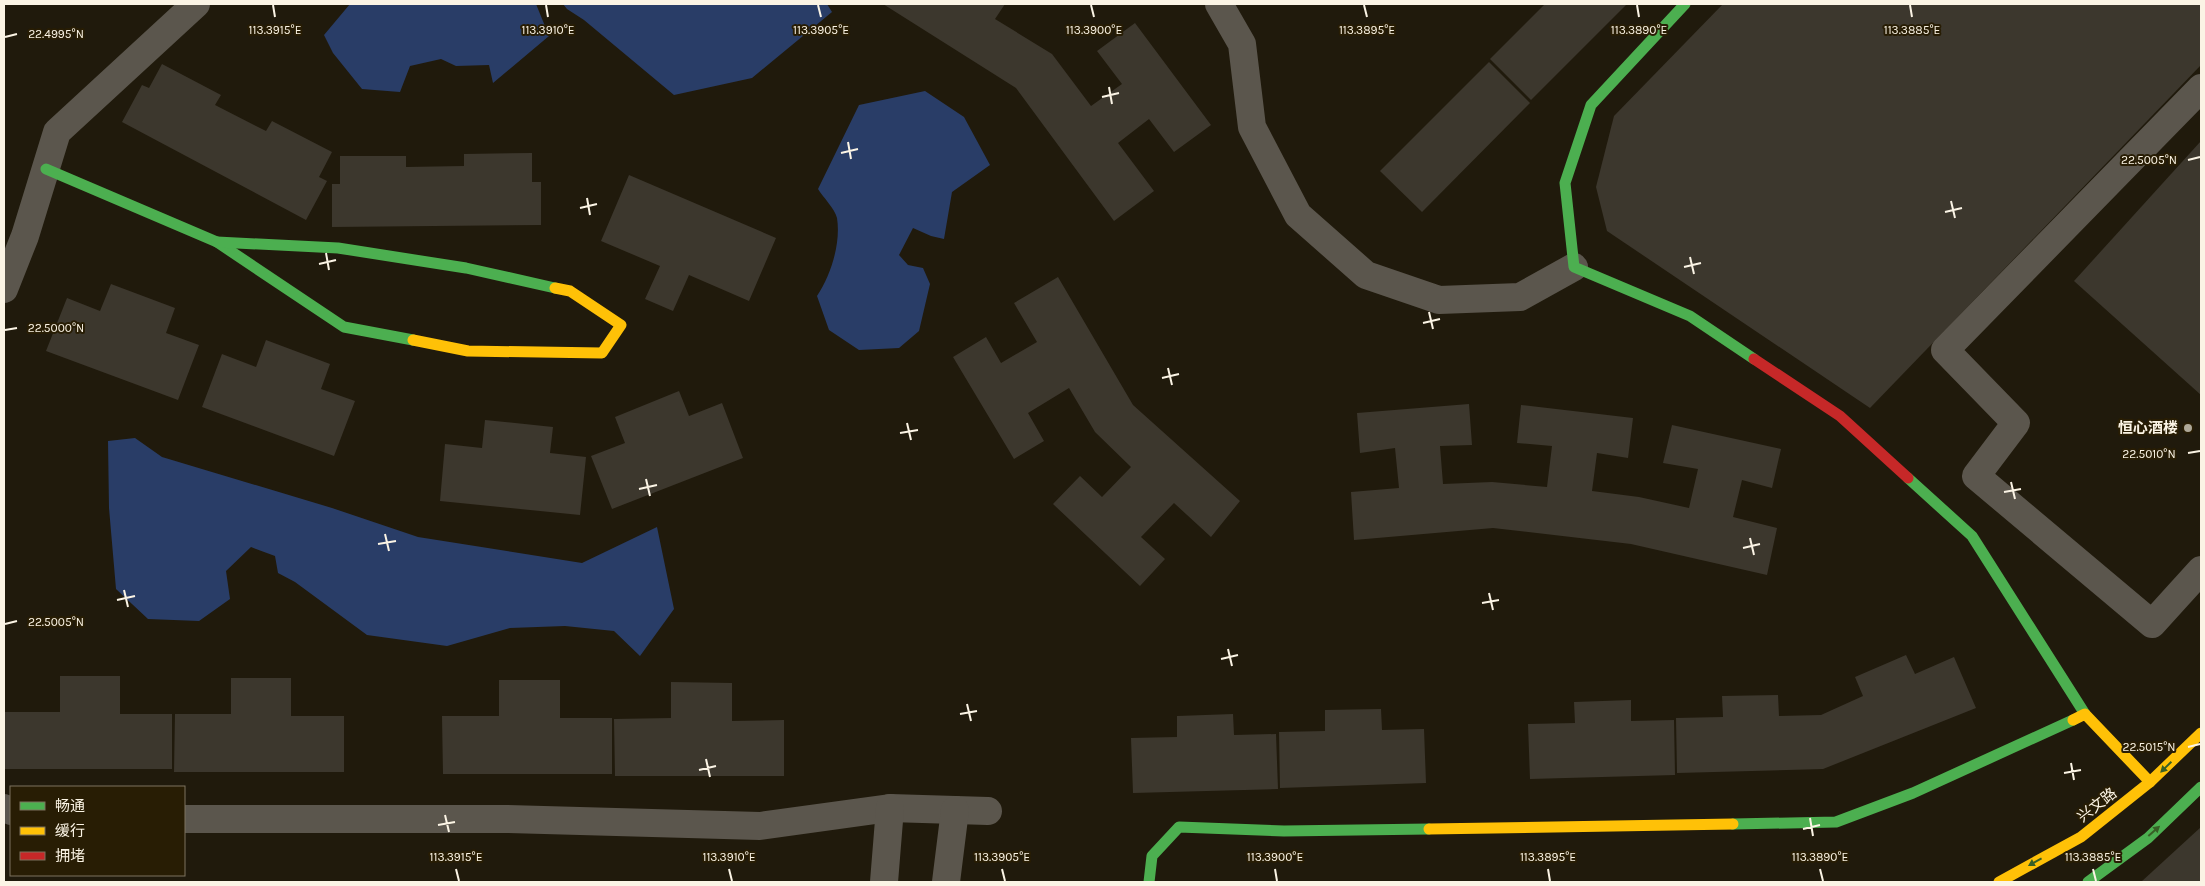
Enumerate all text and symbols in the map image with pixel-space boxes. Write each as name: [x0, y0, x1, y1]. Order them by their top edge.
text: 113.3915°E: [249, 23, 301, 37]
text: 113.3910°E: [521, 23, 575, 37]
text: 113.3905°E: [793, 23, 849, 37]
text: 113.3900°E: [1066, 23, 1122, 37]
text: 113.3895°E: [1339, 23, 1395, 37]
text: 113.3890°E: [1611, 23, 1667, 37]
text: 113.3885°E: [1884, 23, 1940, 37]
text: 22.4995°N: [28, 27, 84, 41]
text: 22.5005°N: [2121, 153, 2177, 167]
text: 22.5000°N: [28, 321, 84, 335]
place label: 恒心酒楼: [2118, 419, 2178, 437]
marker: 恒心酒楼: [2182, 422, 2194, 434]
text: 22.5010°N: [2122, 447, 2176, 461]
text: 22.5005°N: [28, 615, 84, 629]
text: 22.5015°N: [2123, 740, 2175, 754]
one-way arrow: [2160, 761, 2172, 773]
street label: 兴文路: [2074, 784, 2120, 826]
legend: [10, 786, 185, 876]
text: 畅通: [55, 797, 85, 815]
text: 缓行: [55, 822, 85, 840]
one-way arrow: [2147, 825, 2160, 836]
text: 拥堵: [55, 847, 85, 865]
text: 113.3915°E: [430, 850, 482, 864]
text: 113.3910°E: [702, 850, 756, 864]
text: 113.3905°E: [974, 850, 1030, 864]
text: 113.3900°E: [1247, 850, 1303, 864]
text: 113.3895°E: [1520, 850, 1576, 864]
text: 113.3890°E: [1792, 850, 1848, 864]
text: 113.3885°E: [2065, 850, 2121, 864]
one-way arrow: [2028, 858, 2043, 866]

